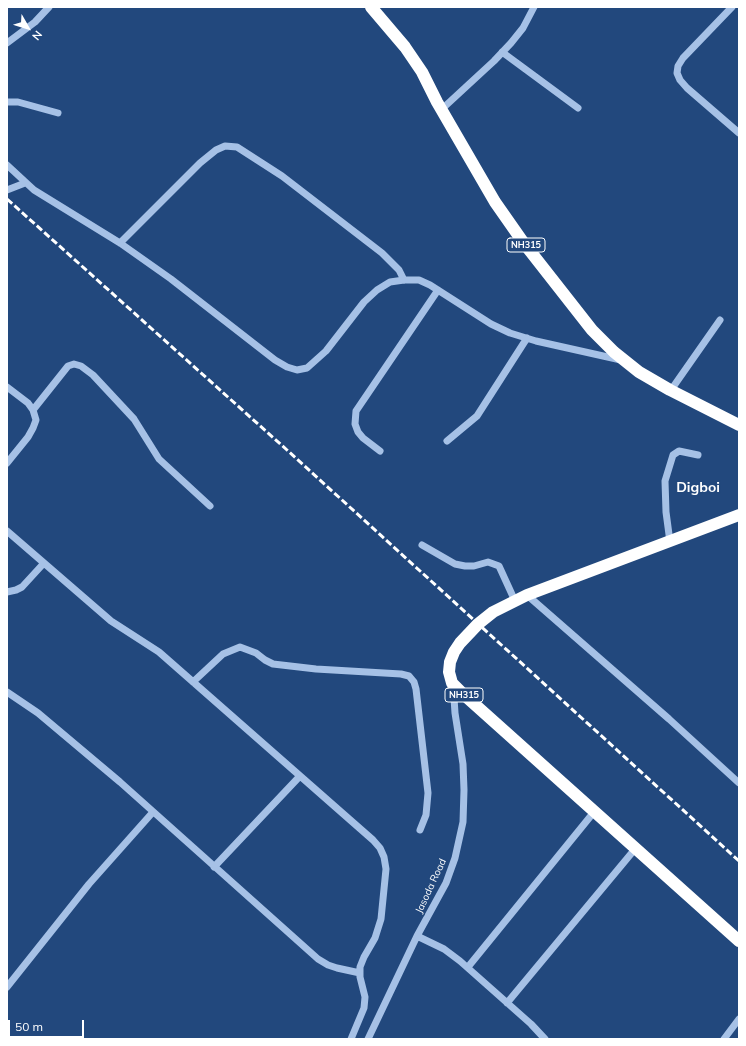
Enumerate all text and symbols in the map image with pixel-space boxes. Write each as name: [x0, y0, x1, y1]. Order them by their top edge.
north arrow: [8, 8, 48, 48]
text: N: [29, 28, 45, 43]
road number: NH315: [507, 238, 545, 252]
district label: Digboi: [676, 480, 720, 496]
road number: NH315: [445, 688, 483, 702]
street label: Jasoda Road: [413, 857, 449, 915]
scale bar: [10, 1012, 86, 1038]
text: 50 m: [15, 1019, 43, 1034]

